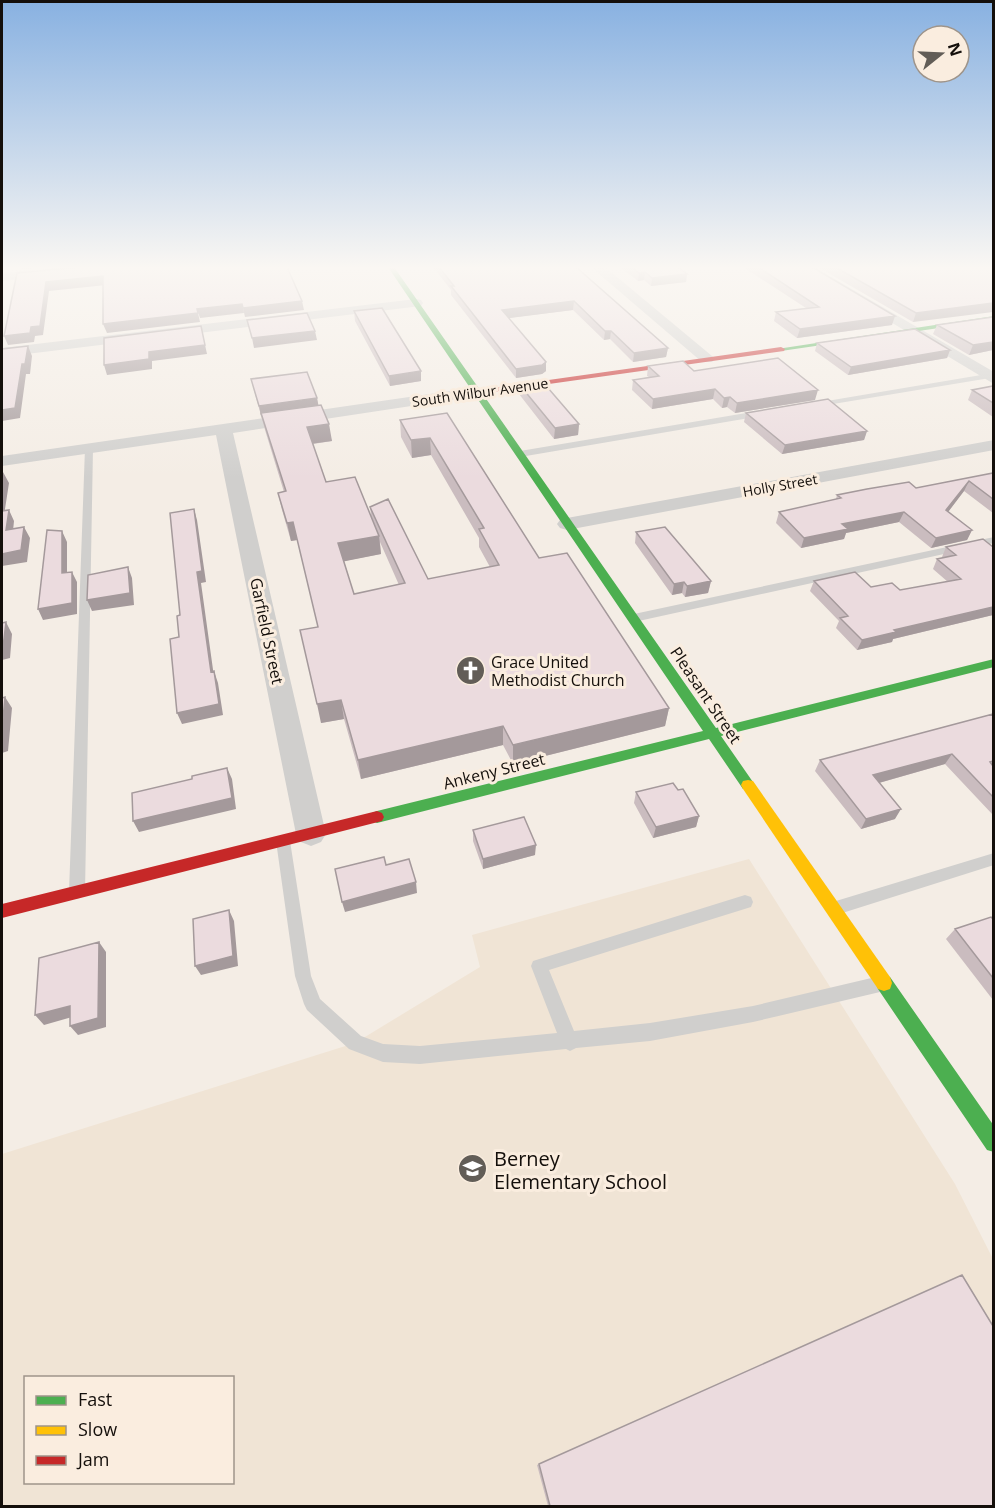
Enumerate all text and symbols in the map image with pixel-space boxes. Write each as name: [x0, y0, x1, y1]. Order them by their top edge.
north arrow: [911, 24, 971, 84]
text: N: [943, 40, 968, 59]
street label: South Wilbur Avenue: [411, 373, 549, 411]
street label: Holly Street: [741, 469, 819, 501]
street label: Garfield Street: [245, 576, 289, 686]
street label: Pleasant Street: [665, 642, 747, 748]
place label: Grace United Methodist Church: [491, 651, 625, 691]
church icon: Grace United Methodist Church: [454, 655, 486, 687]
street label: Ankeny Street: [441, 748, 547, 794]
place label: Berney Elementary School: [494, 1145, 667, 1195]
school or university icon: Berney Elementary School: [457, 1153, 489, 1185]
legend: [24, 1376, 234, 1484]
text: Fast: [78, 1387, 112, 1411]
text: Slow: [78, 1417, 117, 1441]
text: Jam: [76, 1447, 110, 1471]

